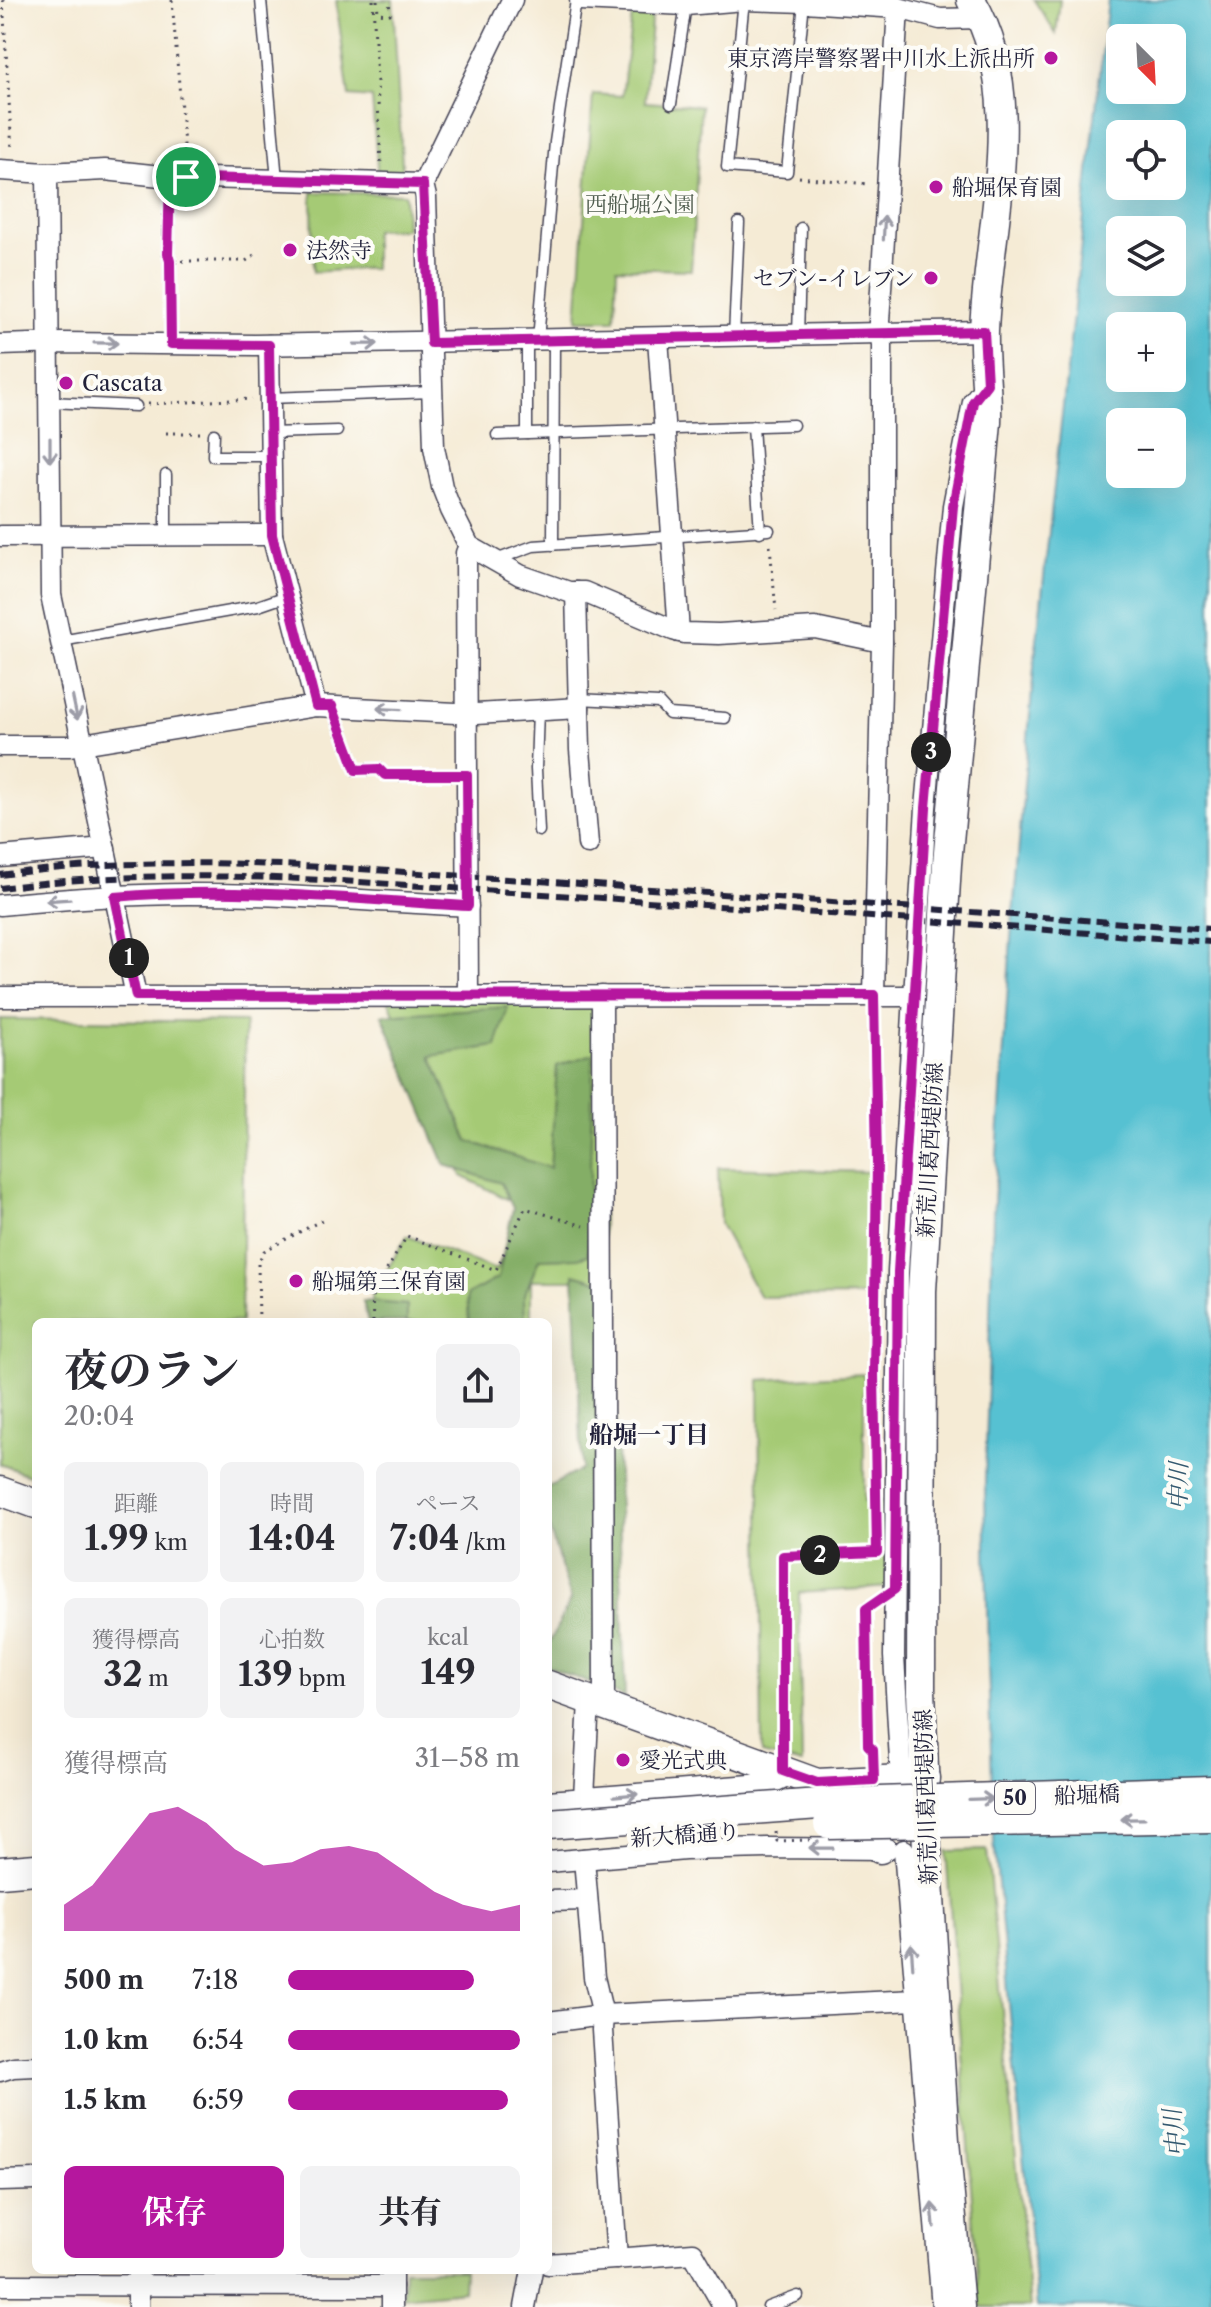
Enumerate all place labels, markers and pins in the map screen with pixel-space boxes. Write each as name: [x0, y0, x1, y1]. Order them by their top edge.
place label: 東京湾岸警察署中川水上派出所: [727, 45, 1035, 72]
marker: 東京湾岸警察署中川水上派出所: [1042, 49, 1060, 67]
pin: [152, 143, 220, 211]
place label: 船堀保育園: [952, 174, 1062, 201]
marker: 船堀保育園: [927, 178, 945, 196]
place label: 法然寺: [306, 237, 372, 264]
marker: 法然寺: [281, 241, 299, 259]
place label: セブン-イレブン: [753, 265, 915, 292]
marker: セブン-イレブン: [922, 269, 940, 287]
place label: Cascata: [82, 370, 163, 397]
marker: Cascata: [57, 374, 75, 392]
pin: 3: [911, 732, 951, 772]
pin: 1: [109, 938, 149, 978]
place label: 船堀第三保育園: [312, 1268, 466, 1295]
marker: 船堀第三保育園: [287, 1272, 305, 1290]
pin: 2: [800, 1535, 840, 1575]
place label: 愛光式典: [639, 1747, 727, 1774]
marker: 愛光式典: [614, 1751, 632, 1769]

